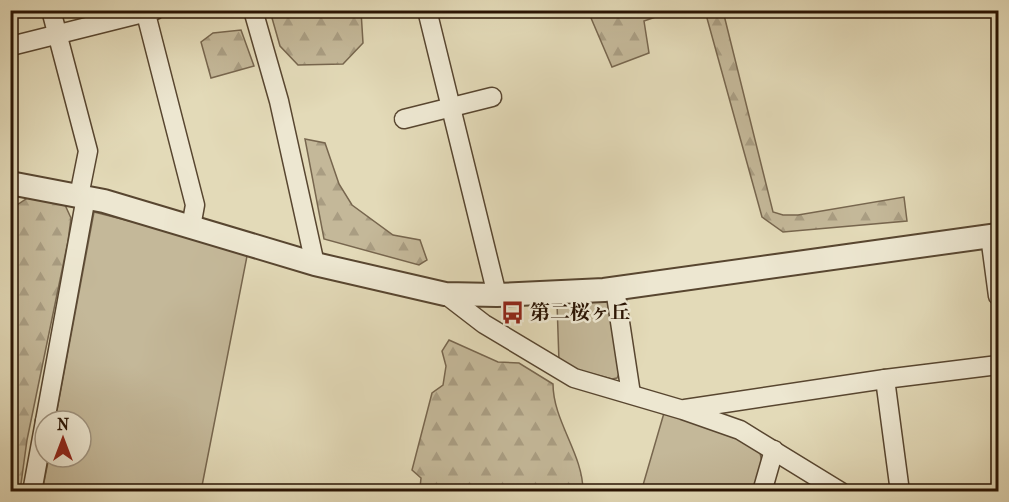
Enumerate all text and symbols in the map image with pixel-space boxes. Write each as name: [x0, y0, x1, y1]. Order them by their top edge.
bus stop icon: 第二桜ヶ丘: [499, 299, 525, 325]
place label: 第二桜ヶ丘: [530, 301, 630, 324]
north arrow: [33, 409, 93, 469]
text: N: [57, 415, 70, 434]

